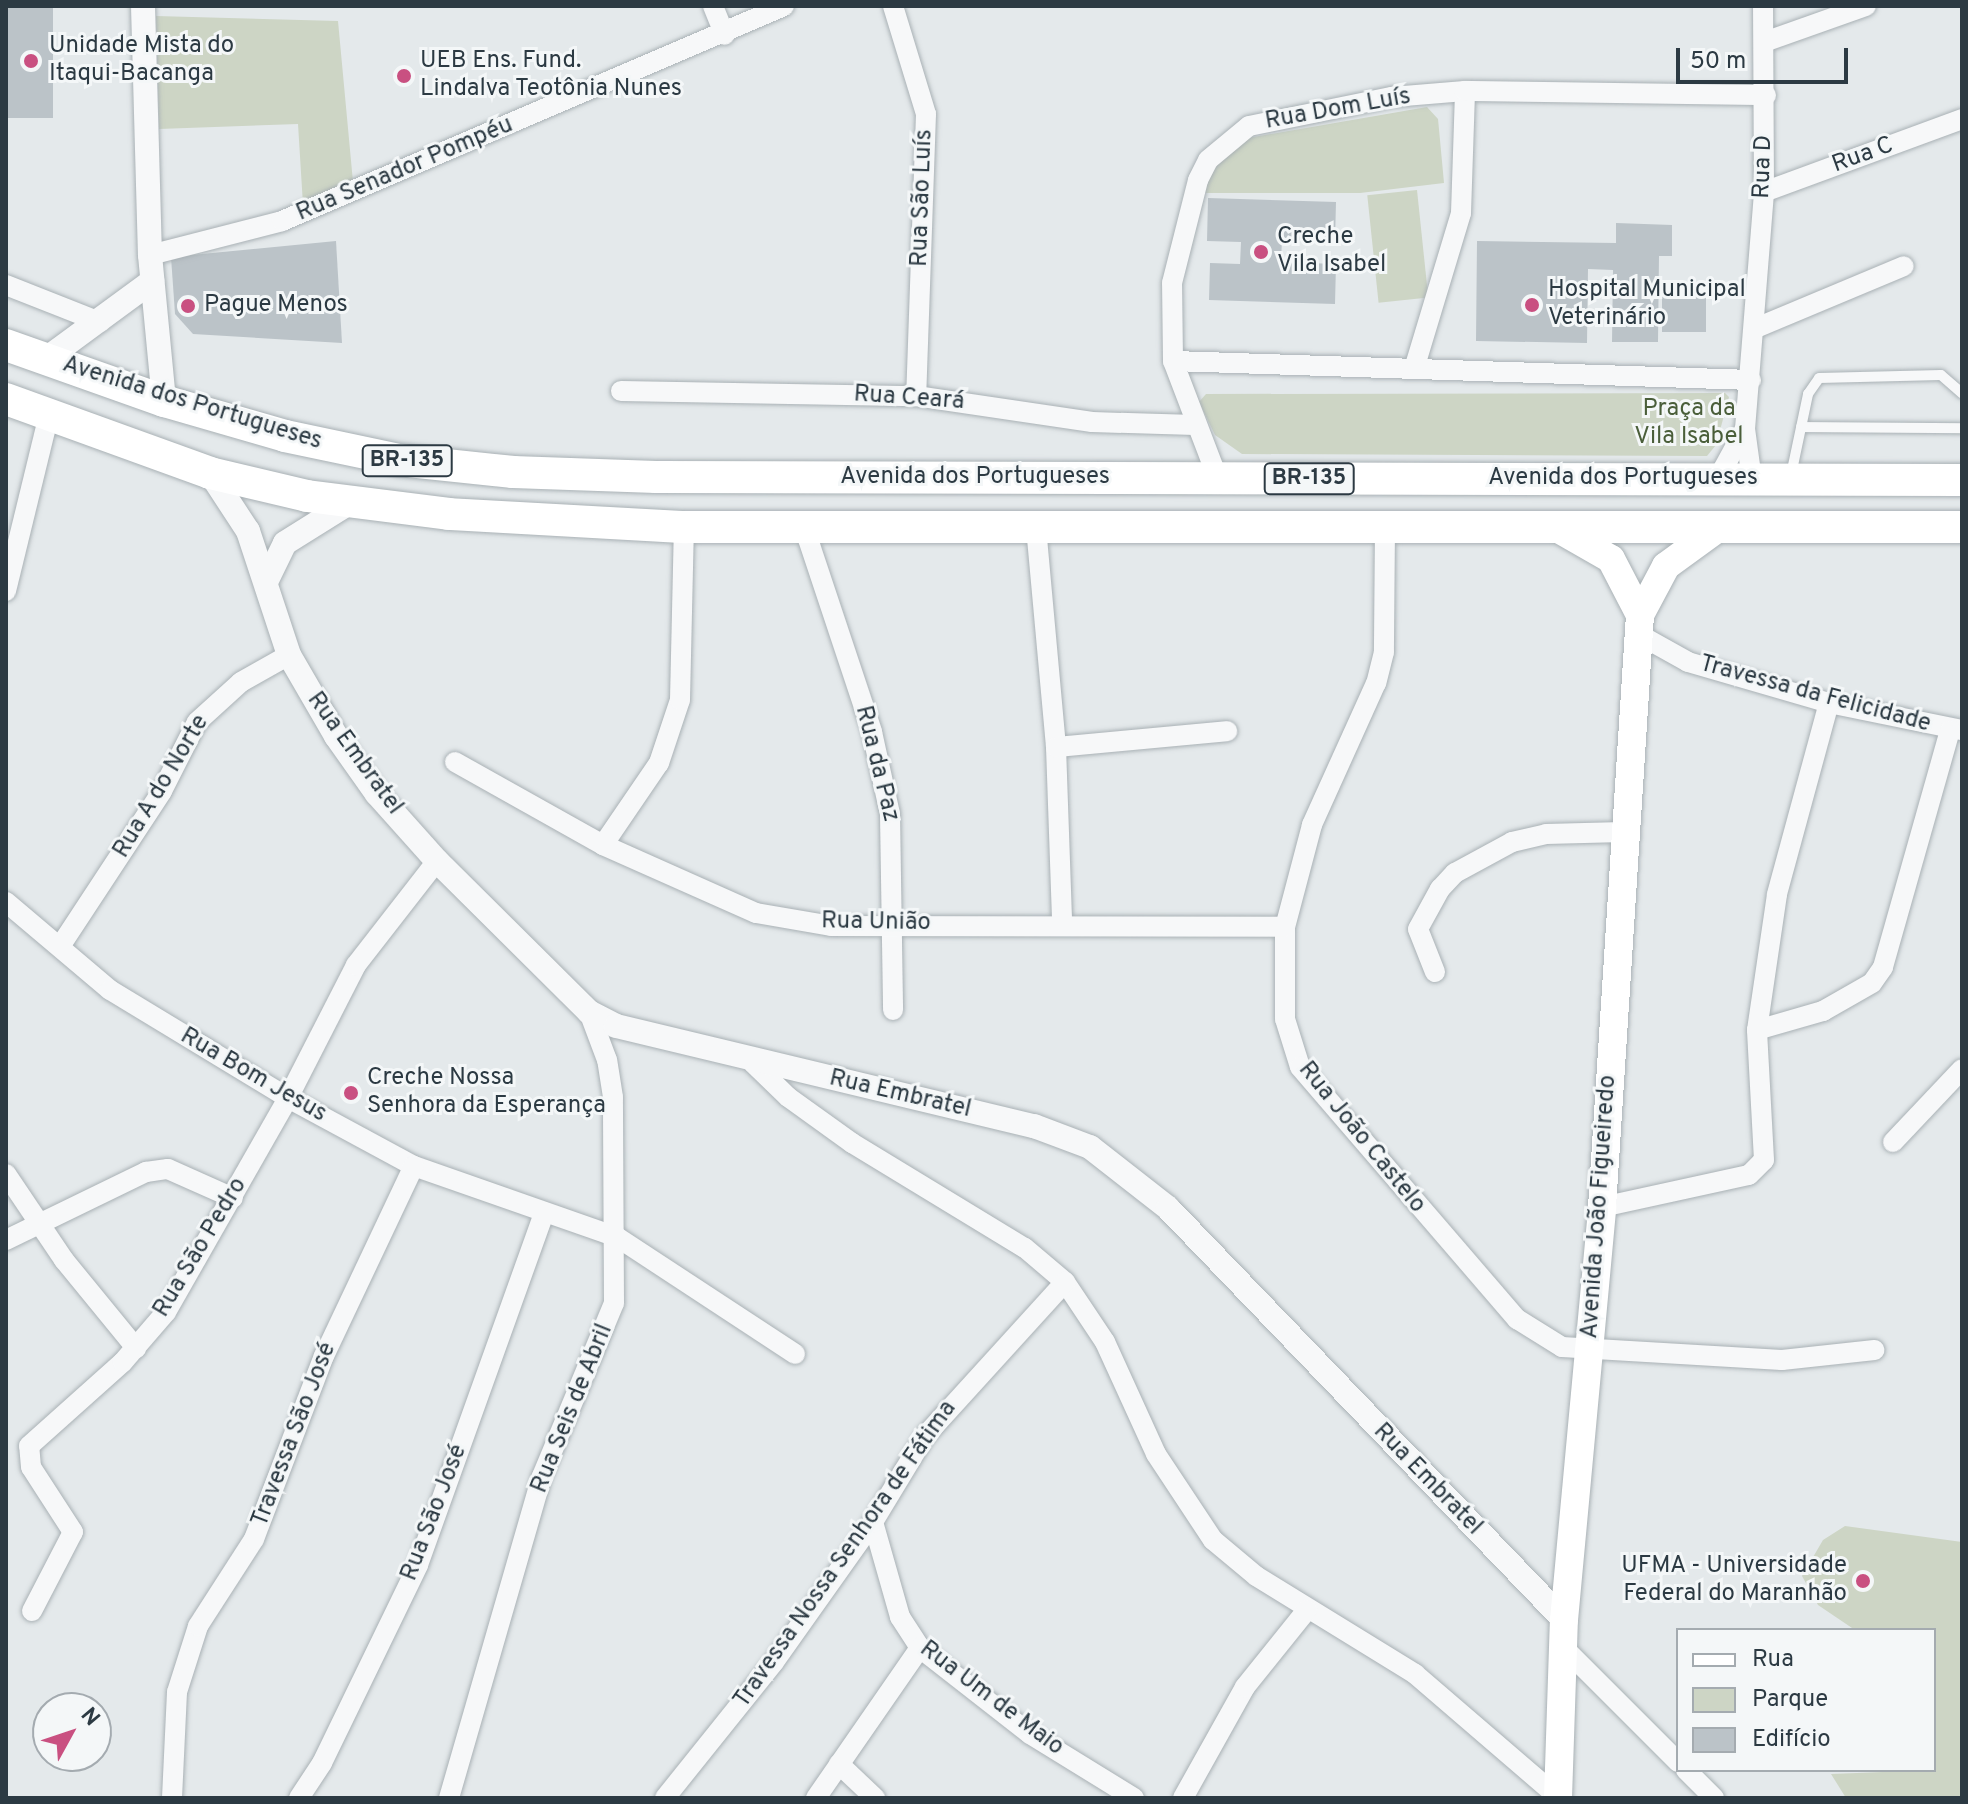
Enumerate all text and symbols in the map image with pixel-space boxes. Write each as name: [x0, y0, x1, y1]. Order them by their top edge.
scale bar: [1680, 32, 1852, 82]
place label: Unidade Mista do Itaqui-Bacanga: [49, 33, 234, 89]
text: 50 m: [1690, 47, 1746, 77]
place label: UEB Ens. Fund. Lindalva Teotônia Nunes: [420, 48, 683, 104]
marker: Unidade Mista do Itaqui-Bacanga: [20, 50, 42, 72]
marker: UEB Ens. Fund. Lindalva Teotônia Nunes: [395, 67, 413, 85]
street label: Rua Dom Luís: [1263, 83, 1413, 137]
street label: Rua Senador Pompéu: [292, 111, 518, 229]
street label: Rua São Luís: [906, 129, 940, 267]
street label: Rua C: [1828, 132, 1898, 180]
street label: Rua D: [1748, 135, 1780, 199]
place label: Creche Vila Isabel: [1277, 224, 1386, 280]
marker: Creche Vila Isabel: [1252, 243, 1270, 261]
place label: Hospital Municipal Veterinário: [1548, 277, 1746, 333]
place label: Pague Menos: [204, 292, 348, 320]
marker: Hospital Municipal Veterinário: [1523, 296, 1541, 314]
marker: Pague Menos: [179, 297, 197, 315]
street label: Avenida dos Portugueses: [59, 351, 325, 457]
street label: Rua Ceará: [853, 381, 965, 417]
park label: Praça da Vila Isabel: [1634, 396, 1744, 452]
road number: BR-135: [361, 443, 453, 479]
road number: BR-135: [1263, 461, 1355, 497]
street label: Avenida dos Portugueses: [840, 464, 1110, 492]
street label: Avenida dos Portugueses: [1488, 465, 1758, 493]
street label: Travessa da Felicidade: [1696, 650, 1934, 740]
street label: Rua Embratel: [300, 687, 408, 821]
street label: Rua da Paz: [848, 703, 904, 825]
street label: Rua A do Norte: [107, 709, 217, 865]
street label: Rua União: [821, 908, 931, 938]
street label: Rua Bom Jesus: [175, 1022, 331, 1130]
street label: Rua João Castelo: [1291, 1057, 1431, 1219]
place label: Creche Nossa Senhora da Esperança: [367, 1065, 606, 1121]
street label: Rua Embratel: [826, 1065, 974, 1125]
street label: Avenida João Figueiredo: [1576, 1074, 1624, 1340]
marker: Creche Nossa Senhora da Esperança: [342, 1084, 360, 1102]
street label: Rua São Pedro: [148, 1173, 254, 1323]
street label: Rua Seis de Abril: [526, 1320, 620, 1498]
street label: Travessa São José: [247, 1339, 343, 1531]
street label: Travessa Nossa Senhora de Fátima: [729, 1396, 963, 1714]
street label: Rua Embratel: [1366, 1418, 1488, 1542]
street label: Rua São José: [396, 1441, 474, 1585]
place label: UFMA - Universidade Federal do Maranhão: [1620, 1553, 1847, 1609]
marker: UFMA - Universidade Federal do Maranhão: [1854, 1572, 1872, 1590]
legend: [1676, 1628, 1936, 1772]
street label: Rua Um de Maio: [913, 1636, 1069, 1762]
text: Rua: [1752, 1645, 1794, 1675]
text: Parque: [1752, 1685, 1828, 1715]
north arrow: [32, 1692, 112, 1772]
text: N: [74, 1703, 105, 1732]
text: Edifício: [1752, 1725, 1831, 1755]

